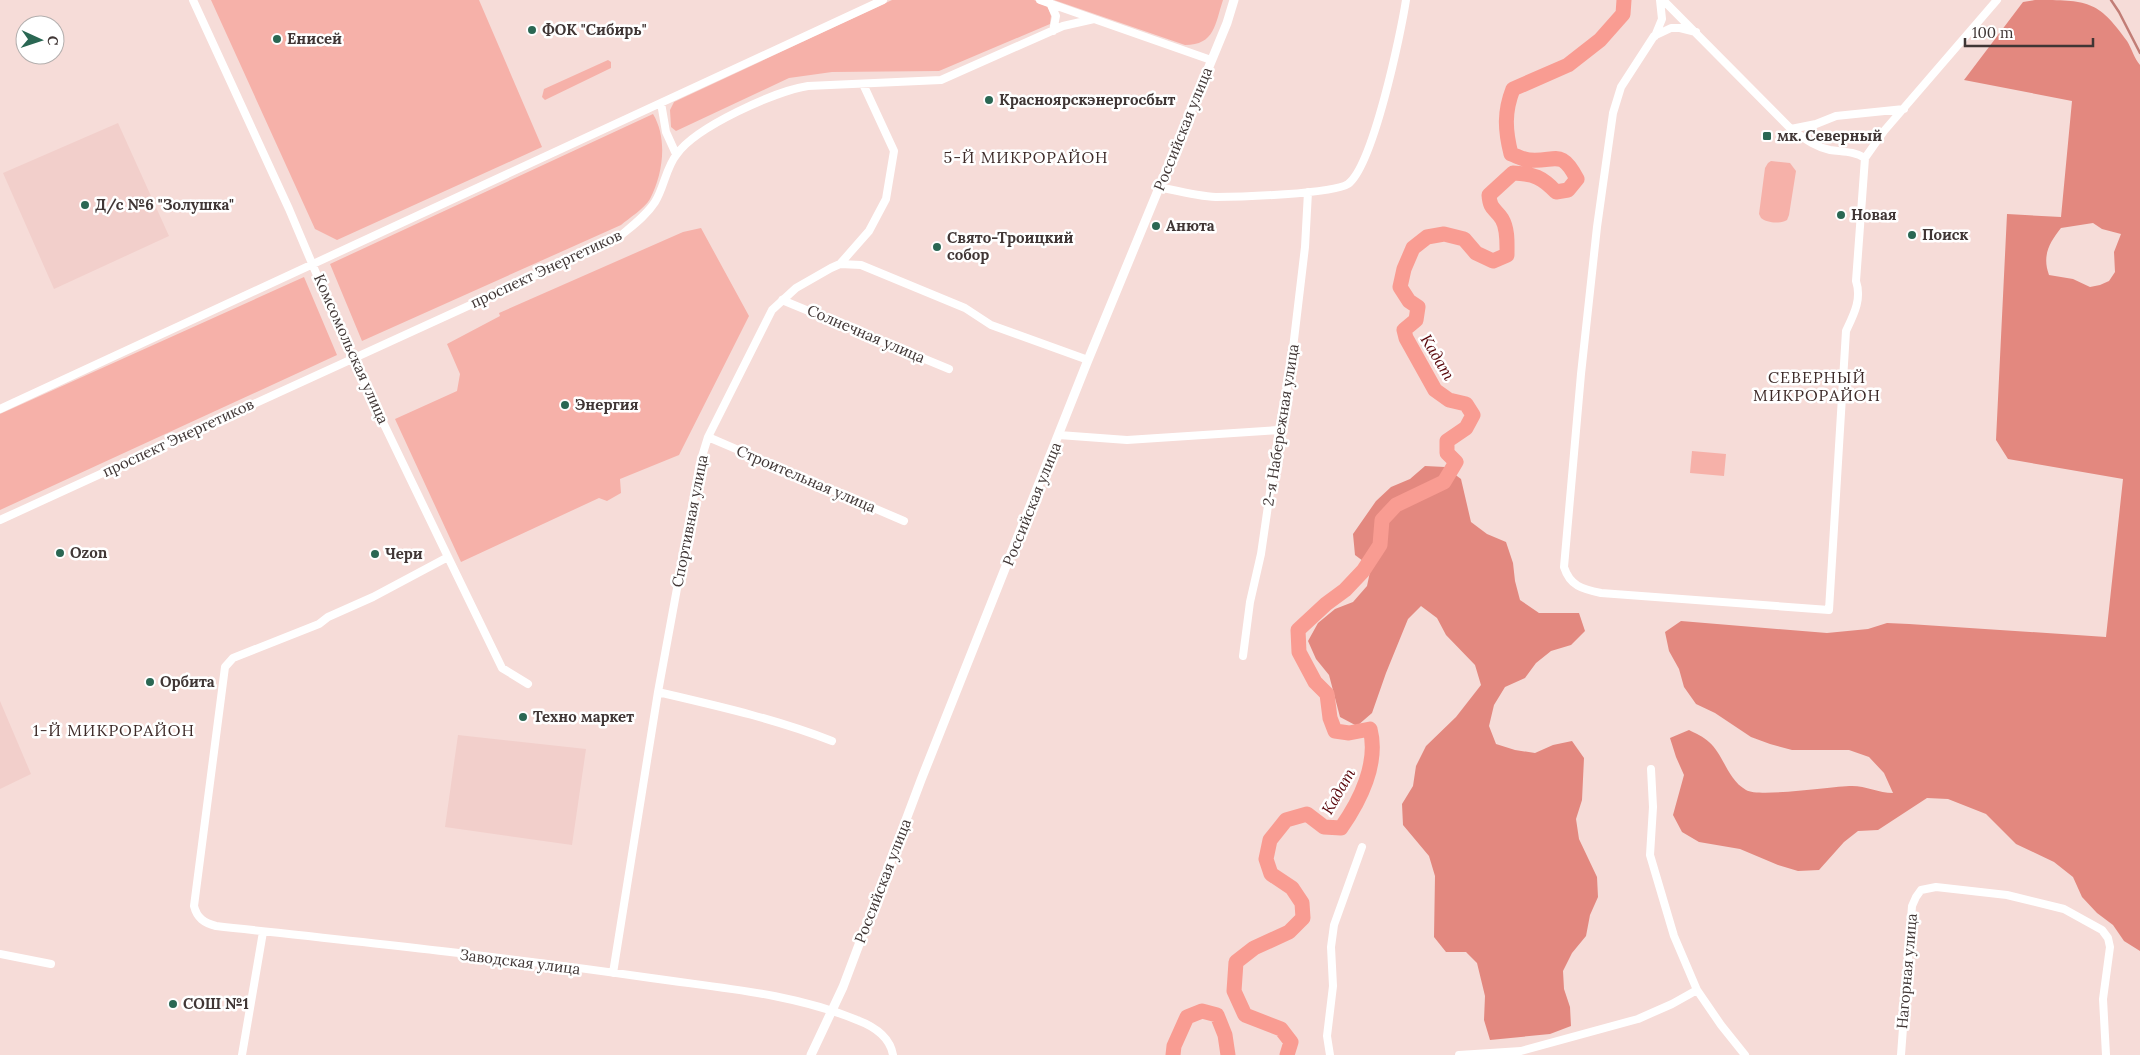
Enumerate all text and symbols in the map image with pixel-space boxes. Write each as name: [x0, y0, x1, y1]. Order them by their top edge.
north arrow: [15, 15, 65, 65]
scale bar: [1965, 15, 2092, 47]
place label: ФОК "Сибирь": [542, 20, 647, 39]
text: 100 m: [1972, 23, 2013, 42]
marker: ФОК "Сибирь": [526, 24, 538, 36]
place label: Енисей: [287, 29, 342, 48]
marker: Енисей: [271, 33, 283, 45]
text: С: [44, 35, 62, 46]
street label: Российская улица: [1149, 64, 1216, 193]
place label: Красноярскэнергосбыт: [999, 90, 1176, 109]
marker: Красноярскэнергосбыт: [983, 94, 995, 106]
place label: мк. Северный: [1777, 126, 1882, 145]
marker: мк. Северный: [1761, 130, 1773, 142]
district label: 5-Й МИКРОРАЙОН: [944, 147, 1108, 167]
place label: Д/с №6 "Золушка": [95, 195, 234, 215]
marker: Д/с №6 "Золушка": [79, 199, 91, 211]
place label: Новая: [1851, 205, 1897, 224]
marker: Новая: [1835, 209, 1847, 221]
place label: Анюта: [1166, 216, 1215, 235]
marker: Анюта: [1150, 220, 1162, 232]
street label: проспект Энергетиков: [467, 225, 625, 312]
place label: Поиск: [1922, 225, 1969, 244]
place label: Свято-Троицкий собор: [947, 228, 1073, 264]
marker: Поиск: [1906, 229, 1918, 241]
marker: Свято-Троицкий собор: [931, 241, 943, 253]
street label: Комсомольская улица: [310, 271, 393, 427]
street label: Солнечная улица: [804, 300, 928, 367]
water label: Кадат: [1417, 330, 1459, 384]
street label: 2-я Набережная улица: [1258, 342, 1303, 507]
district label: СЕВЕРНЫЙ МИКРОРАЙОН: [1753, 367, 1881, 405]
street label: проспект Энергетиков: [99, 394, 257, 481]
place label: Энергия: [575, 395, 639, 414]
marker: Энергия: [559, 399, 571, 411]
street label: Российская улица: [998, 439, 1065, 568]
street label: Строительная улица: [734, 441, 879, 517]
street label: Спортивная улица: [667, 453, 712, 589]
place label: Ozon: [70, 543, 108, 562]
place label: Чери: [385, 544, 423, 563]
marker: Ozon: [54, 547, 66, 559]
marker: Чери: [369, 548, 381, 560]
place label: Орбита: [160, 672, 215, 691]
marker: Орбита: [144, 676, 156, 688]
place label: Техно маркет: [533, 707, 634, 726]
marker: Техно маркет: [517, 711, 529, 723]
district label: 1-Й МИКРОРАЙОН: [33, 720, 195, 740]
water label: Кадат: [1317, 764, 1359, 818]
street label: Российская улица: [850, 816, 915, 946]
street label: Нагорная улица: [1892, 912, 1921, 1030]
street label: Заводская улица: [459, 945, 582, 978]
place label: СОШ №1: [183, 994, 249, 1013]
marker: СОШ №1: [167, 998, 179, 1010]

